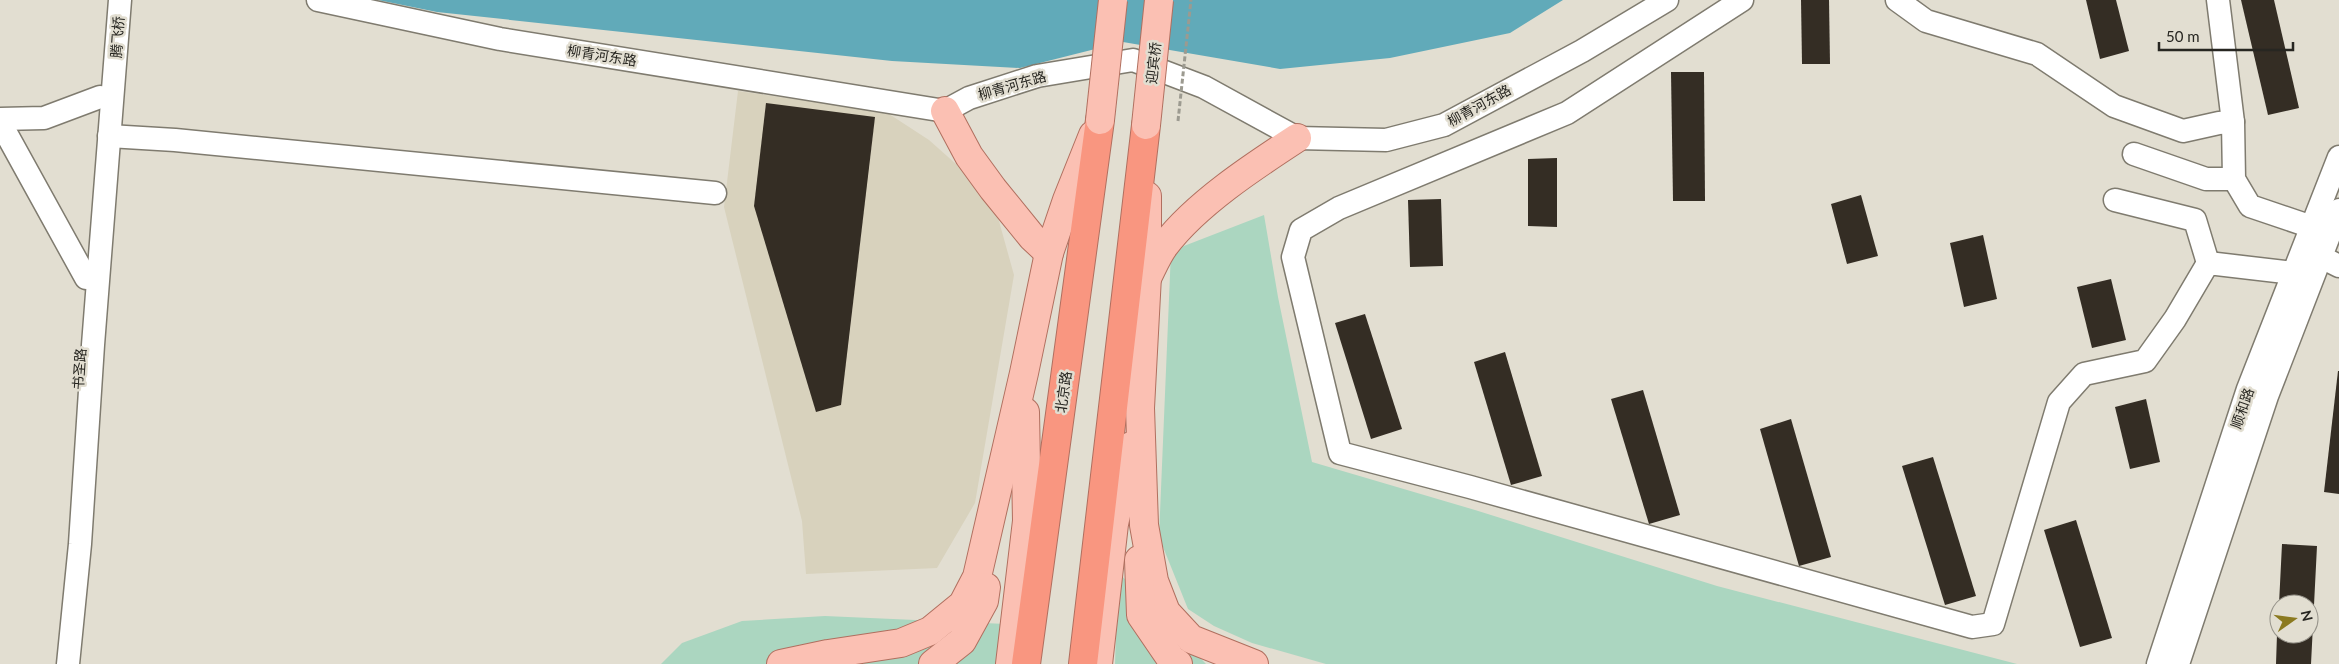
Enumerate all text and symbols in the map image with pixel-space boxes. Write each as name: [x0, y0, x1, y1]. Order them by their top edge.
street label: 腾飞桥: [107, 15, 127, 59]
scale bar: [2159, 20, 2293, 52]
text: 50 m: [2166, 27, 2200, 45]
street label: 柳青河东路: [566, 41, 638, 69]
street label: 迎宾桥: [1142, 41, 1164, 85]
street label: 柳青河东路: [976, 67, 1048, 103]
street label: 柳青河东路: [1444, 81, 1514, 129]
street label: 书圣路: [69, 347, 89, 391]
street label: 北京路: [1052, 370, 1074, 414]
street label: 顺和路: [2227, 385, 2257, 431]
north arrow: [2269, 594, 2319, 644]
text: N: [2298, 608, 2317, 623]

